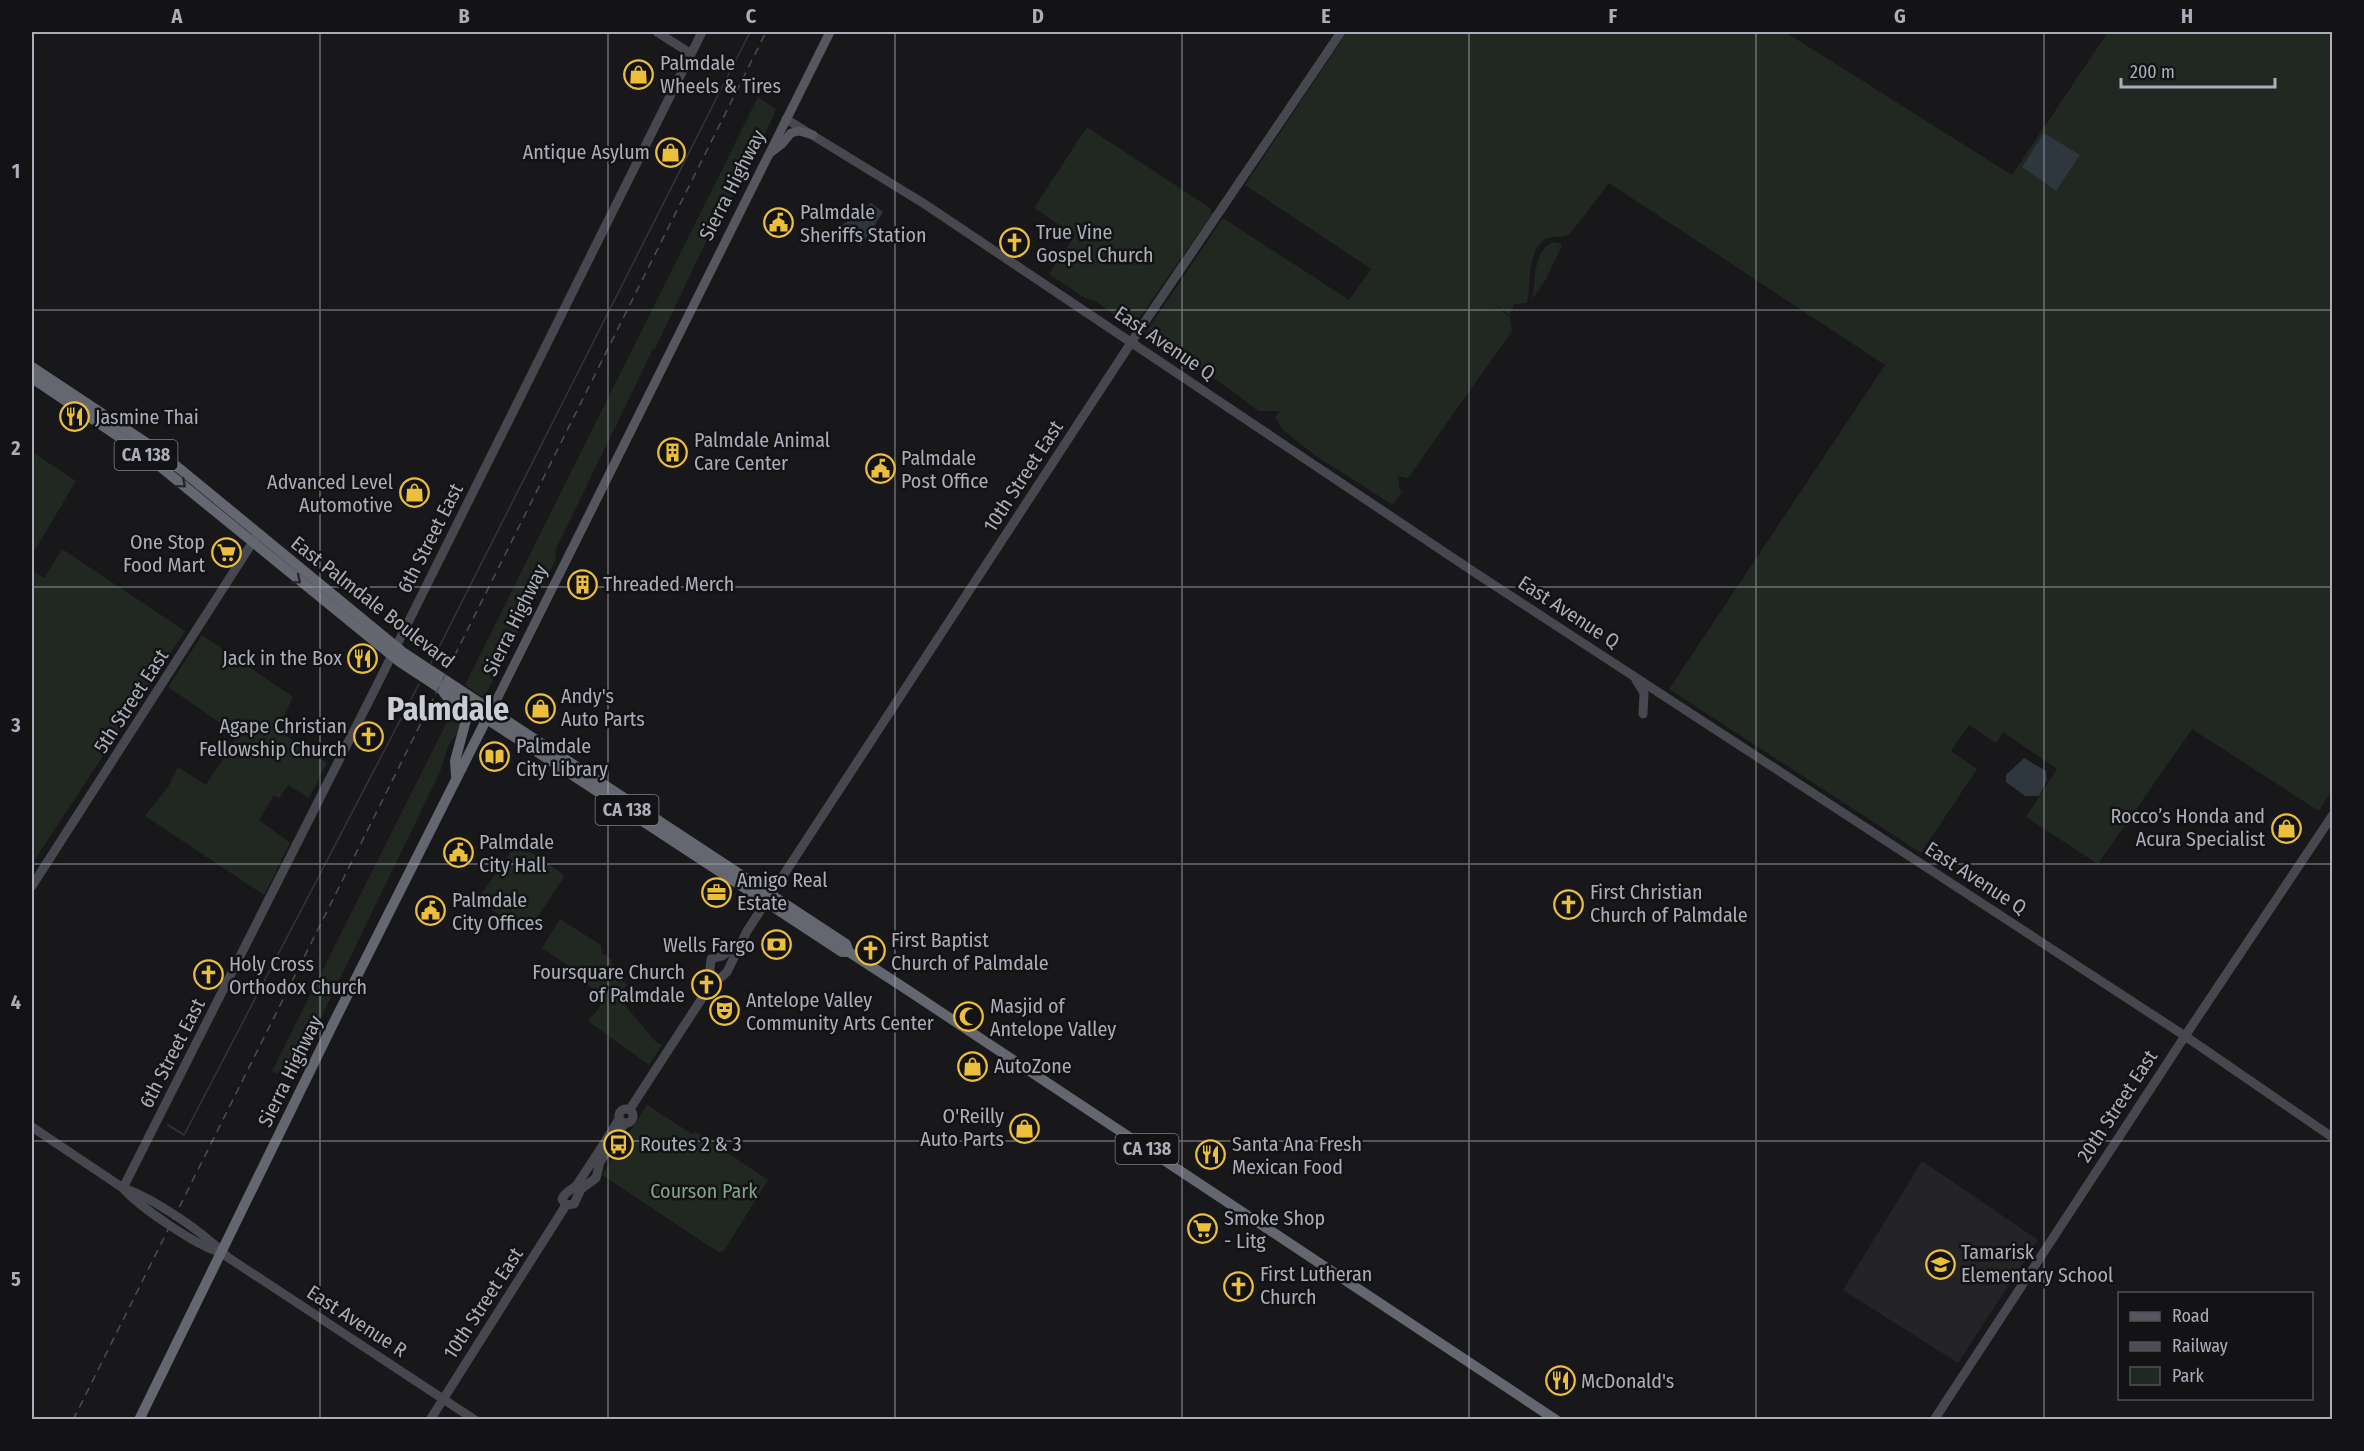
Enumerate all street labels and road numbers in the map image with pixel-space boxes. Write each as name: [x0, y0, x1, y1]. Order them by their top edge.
street label: Sierra Highway: [694, 126, 770, 244]
street label: East Avenue Q: [1110, 301, 1220, 386]
street label: 10th Street East: [978, 416, 1068, 536]
road number: CA 138: [114, 440, 178, 470]
street label: 6th Street East: [392, 479, 468, 597]
street label: East Palmdale Boulevard: [286, 531, 460, 673]
street label: Sierra Highway: [478, 560, 552, 680]
street label: East Avenue Q: [1514, 570, 1625, 654]
street label: 5th Street East: [89, 644, 174, 757]
road number: CA 138: [596, 795, 658, 825]
street label: East Avenue Q: [1921, 836, 2032, 920]
street label: 6th Street East: [134, 994, 210, 1112]
street label: Sierra Highway: [253, 1011, 327, 1131]
street label: 20th Street East: [2072, 1045, 2162, 1167]
road number: CA 138: [1116, 1134, 1178, 1164]
street label: 10th Street East: [438, 1243, 528, 1363]
street label: East Avenue R: [303, 1280, 412, 1362]

